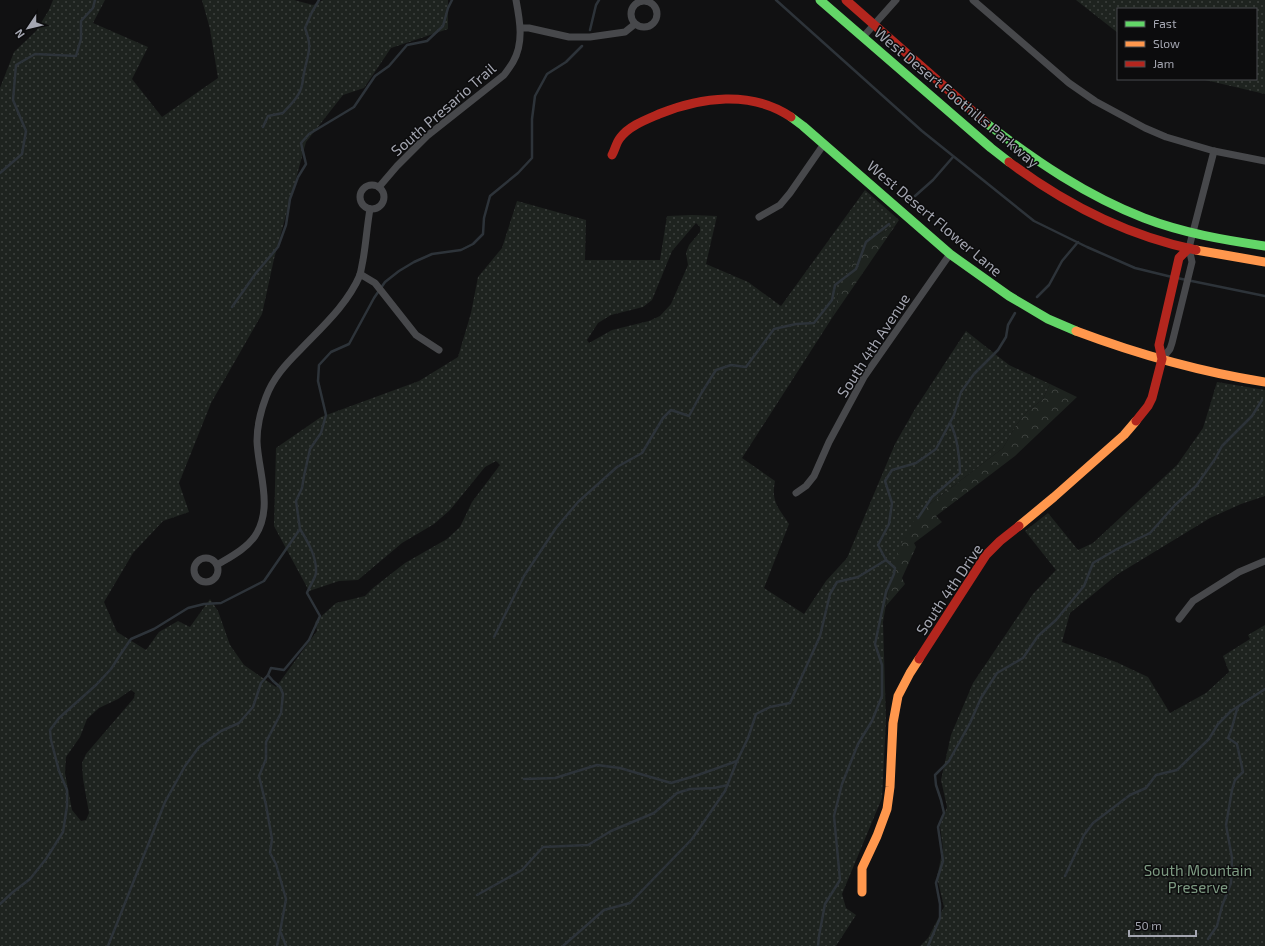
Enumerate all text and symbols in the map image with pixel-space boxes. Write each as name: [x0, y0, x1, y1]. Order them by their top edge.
north arrow: [8, 8, 48, 48]
legend: [1117, 8, 1257, 80]
text: Fast: [1153, 16, 1177, 30]
street label: West Desert Foothills Parkway: [871, 23, 1043, 171]
text: N: [12, 27, 27, 41]
text: Slow: [1153, 36, 1180, 50]
text: Jam: [1153, 56, 1174, 70]
street label: South Presario Trail: [387, 58, 499, 159]
street label: West Desert Flower Lane: [864, 156, 1006, 280]
street label: South 4th Avenue: [833, 290, 913, 400]
street label: South 4th Drive: [912, 540, 986, 638]
park label: South Mountain Preserve: [1144, 861, 1252, 896]
scale bar: [1129, 912, 1196, 938]
text: 50 m: [1135, 918, 1162, 932]

